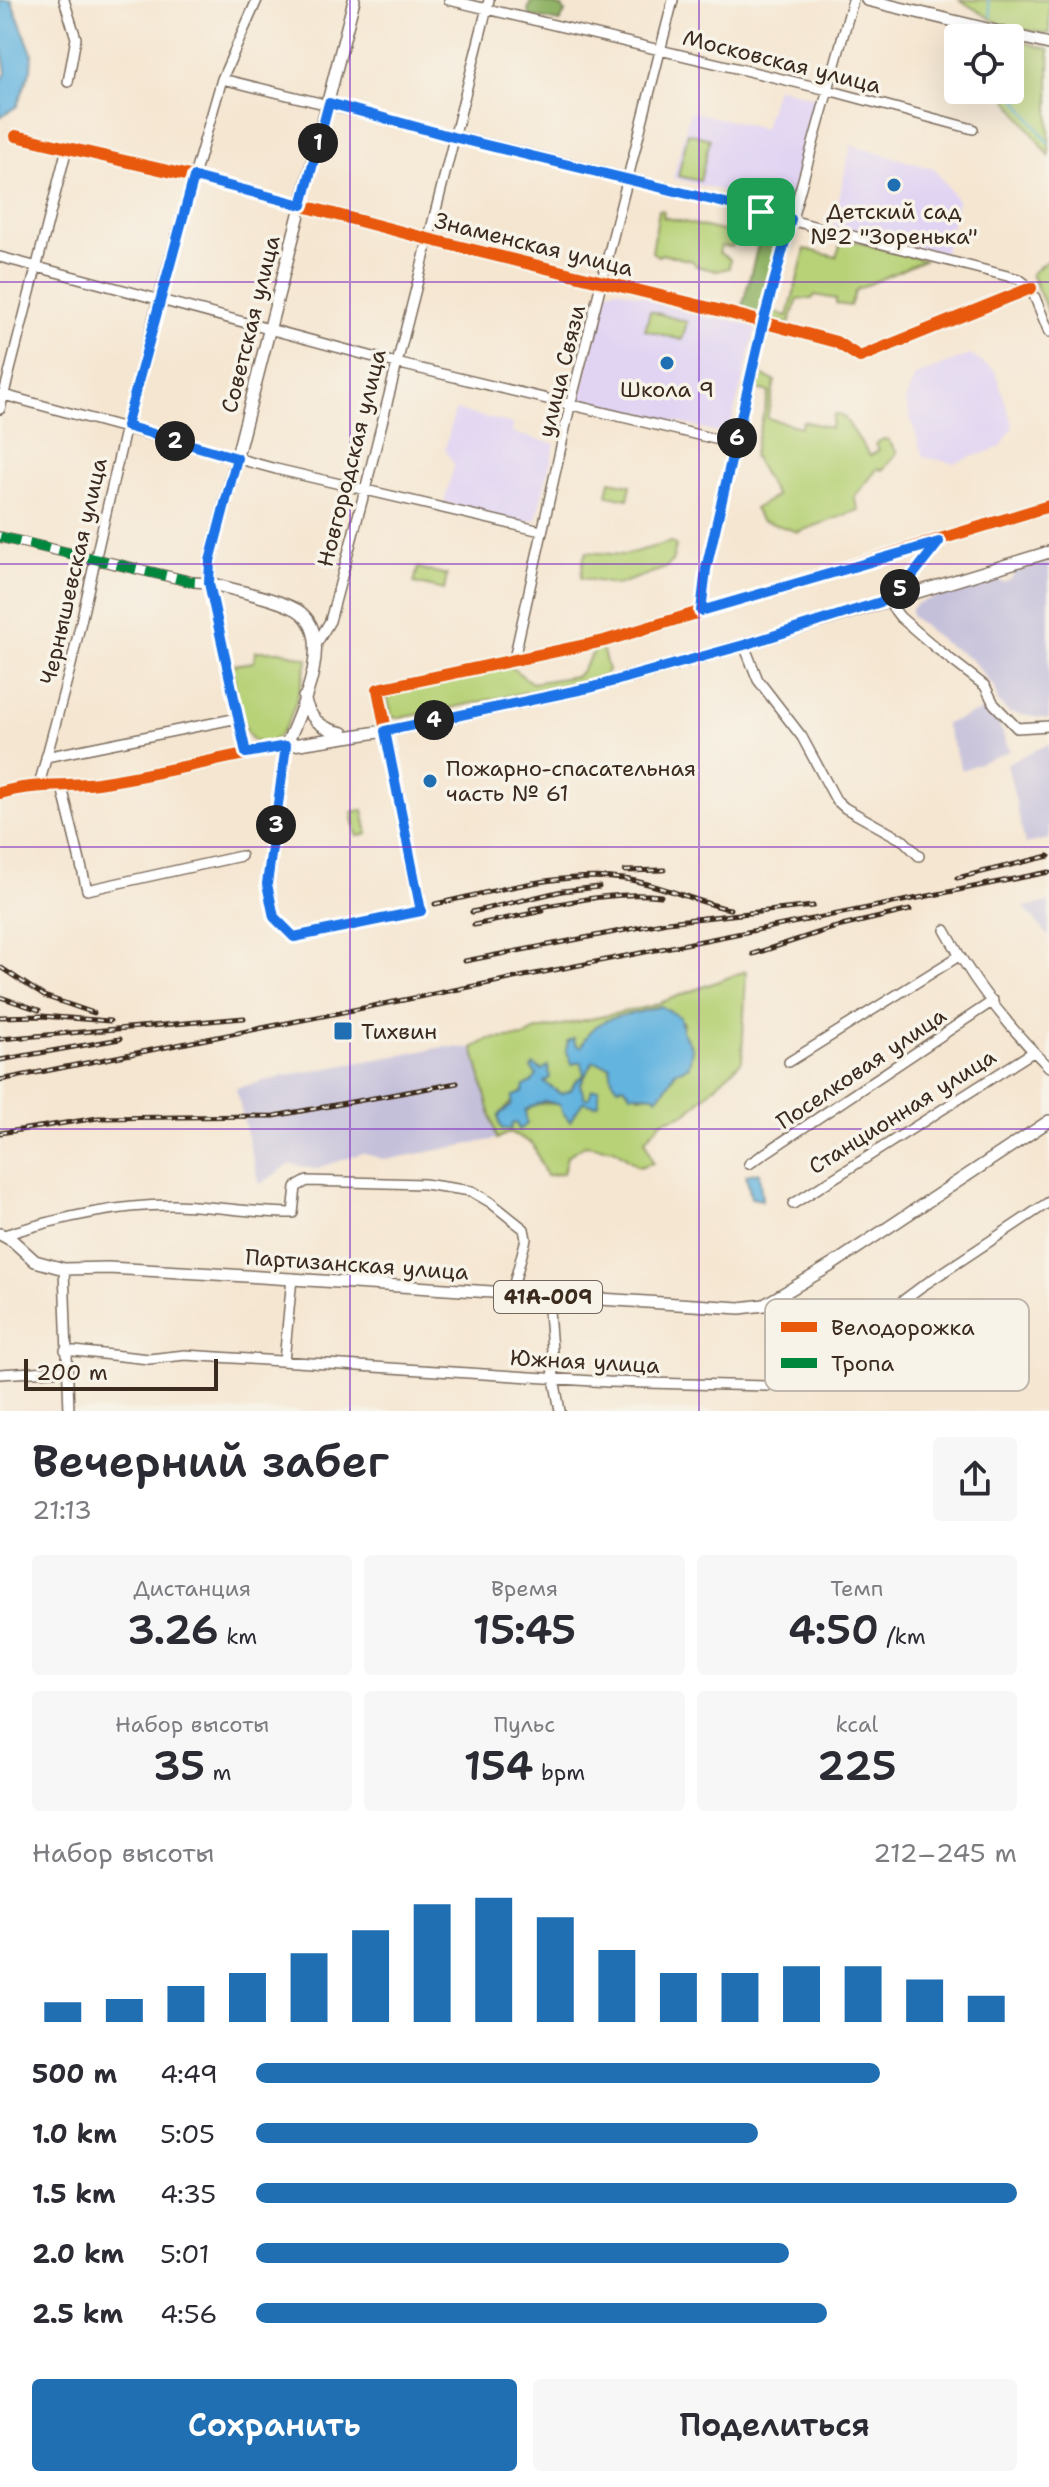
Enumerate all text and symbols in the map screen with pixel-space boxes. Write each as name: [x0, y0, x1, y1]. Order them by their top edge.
street label: Московская улица: [680, 23, 884, 100]
map controls: [944, 24, 1024, 104]
button: locate: [944, 24, 1024, 104]
pin: 1: [298, 123, 338, 163]
text: 1: [313, 128, 323, 157]
marker: Детский сад №2 "Зоренька": [885, 176, 903, 194]
pin: [727, 178, 795, 246]
icon: arrive: [739, 190, 783, 234]
place label: Детский сад №2 "Зоренька": [810, 197, 978, 251]
street label: Знаменская улица: [432, 206, 637, 283]
street label: Советская улица: [214, 232, 287, 416]
street label: улица Связи: [531, 302, 592, 440]
street label: Новгородская улица: [310, 346, 393, 570]
marker: Школа 9: [658, 354, 676, 372]
place label: Школа 9: [620, 375, 714, 404]
pin: 6: [717, 418, 757, 458]
pin: 2: [155, 421, 195, 461]
text: 6: [729, 423, 745, 452]
text: 2: [167, 426, 183, 455]
street label: Чернышевская улица: [33, 455, 114, 687]
pin: 5: [880, 569, 920, 609]
text: 5: [893, 574, 907, 603]
pin: 4: [414, 700, 454, 740]
text: 4: [426, 705, 442, 734]
place label: Пожарно-спасательная часть № 61: [446, 754, 696, 808]
marker: Пожарно-спасательная часть № 61: [421, 772, 439, 790]
pin: 3: [256, 805, 296, 845]
text: 3: [268, 810, 284, 839]
street label: Поселковая улица: [771, 1001, 952, 1136]
place label: Тихвин: [361, 1017, 437, 1046]
marker: Тихвин: [332, 1020, 354, 1042]
street label: Станционная улица: [803, 1042, 1002, 1181]
street label: Партизанская улица: [244, 1242, 470, 1287]
road number: 41А-009: [494, 1281, 602, 1313]
legend: [765, 1299, 1029, 1391]
text: Велодорожка: [831, 1313, 975, 1342]
street label: Южная улица: [509, 1343, 661, 1380]
text: Тропа: [831, 1349, 895, 1378]
scale bar: [24, 1355, 218, 1391]
text: 200 m: [36, 1358, 108, 1387]
text: Вечерний забег: [32, 1432, 389, 1491]
button: share: [933, 1437, 1017, 1521]
text: 21:13: [32, 1492, 92, 1527]
text: Дистанция: [133, 1574, 251, 1603]
text: Время: [491, 1574, 558, 1603]
text: Темп: [830, 1574, 883, 1603]
text: 3.26: [127, 1603, 219, 1657]
text: 15:45: [473, 1603, 576, 1657]
text: 4:50: [788, 1603, 879, 1657]
text: km: [219, 1622, 257, 1651]
text: /km: [879, 1622, 926, 1651]
text: Набор высоты: [115, 1710, 269, 1739]
text: Пульс: [494, 1710, 555, 1739]
text: kcal: [835, 1710, 878, 1739]
text: 35: [153, 1739, 205, 1793]
text: 154: [464, 1739, 533, 1793]
text: 225: [817, 1739, 897, 1793]
text: m: [205, 1758, 232, 1787]
text: bpm: [533, 1758, 585, 1787]
text: Набор высоты: [32, 1835, 214, 1870]
text: 212–245 m: [873, 1835, 1017, 1870]
text: 500 m: [32, 2056, 117, 2091]
text: 4:49: [160, 2056, 218, 2091]
text: 1.0 km: [32, 2116, 117, 2151]
text: 5:05: [160, 2116, 215, 2151]
text: 1.5 km: [32, 2176, 116, 2211]
text: 4:35: [160, 2176, 216, 2211]
text: 2.0 km: [32, 2236, 124, 2271]
text: 5:01: [160, 2236, 209, 2271]
text: 2.5 km: [32, 2296, 123, 2331]
text: 4:56: [160, 2296, 217, 2331]
button: Сохранить: [32, 2379, 517, 2471]
button: Поделиться: [533, 2379, 1017, 2471]

